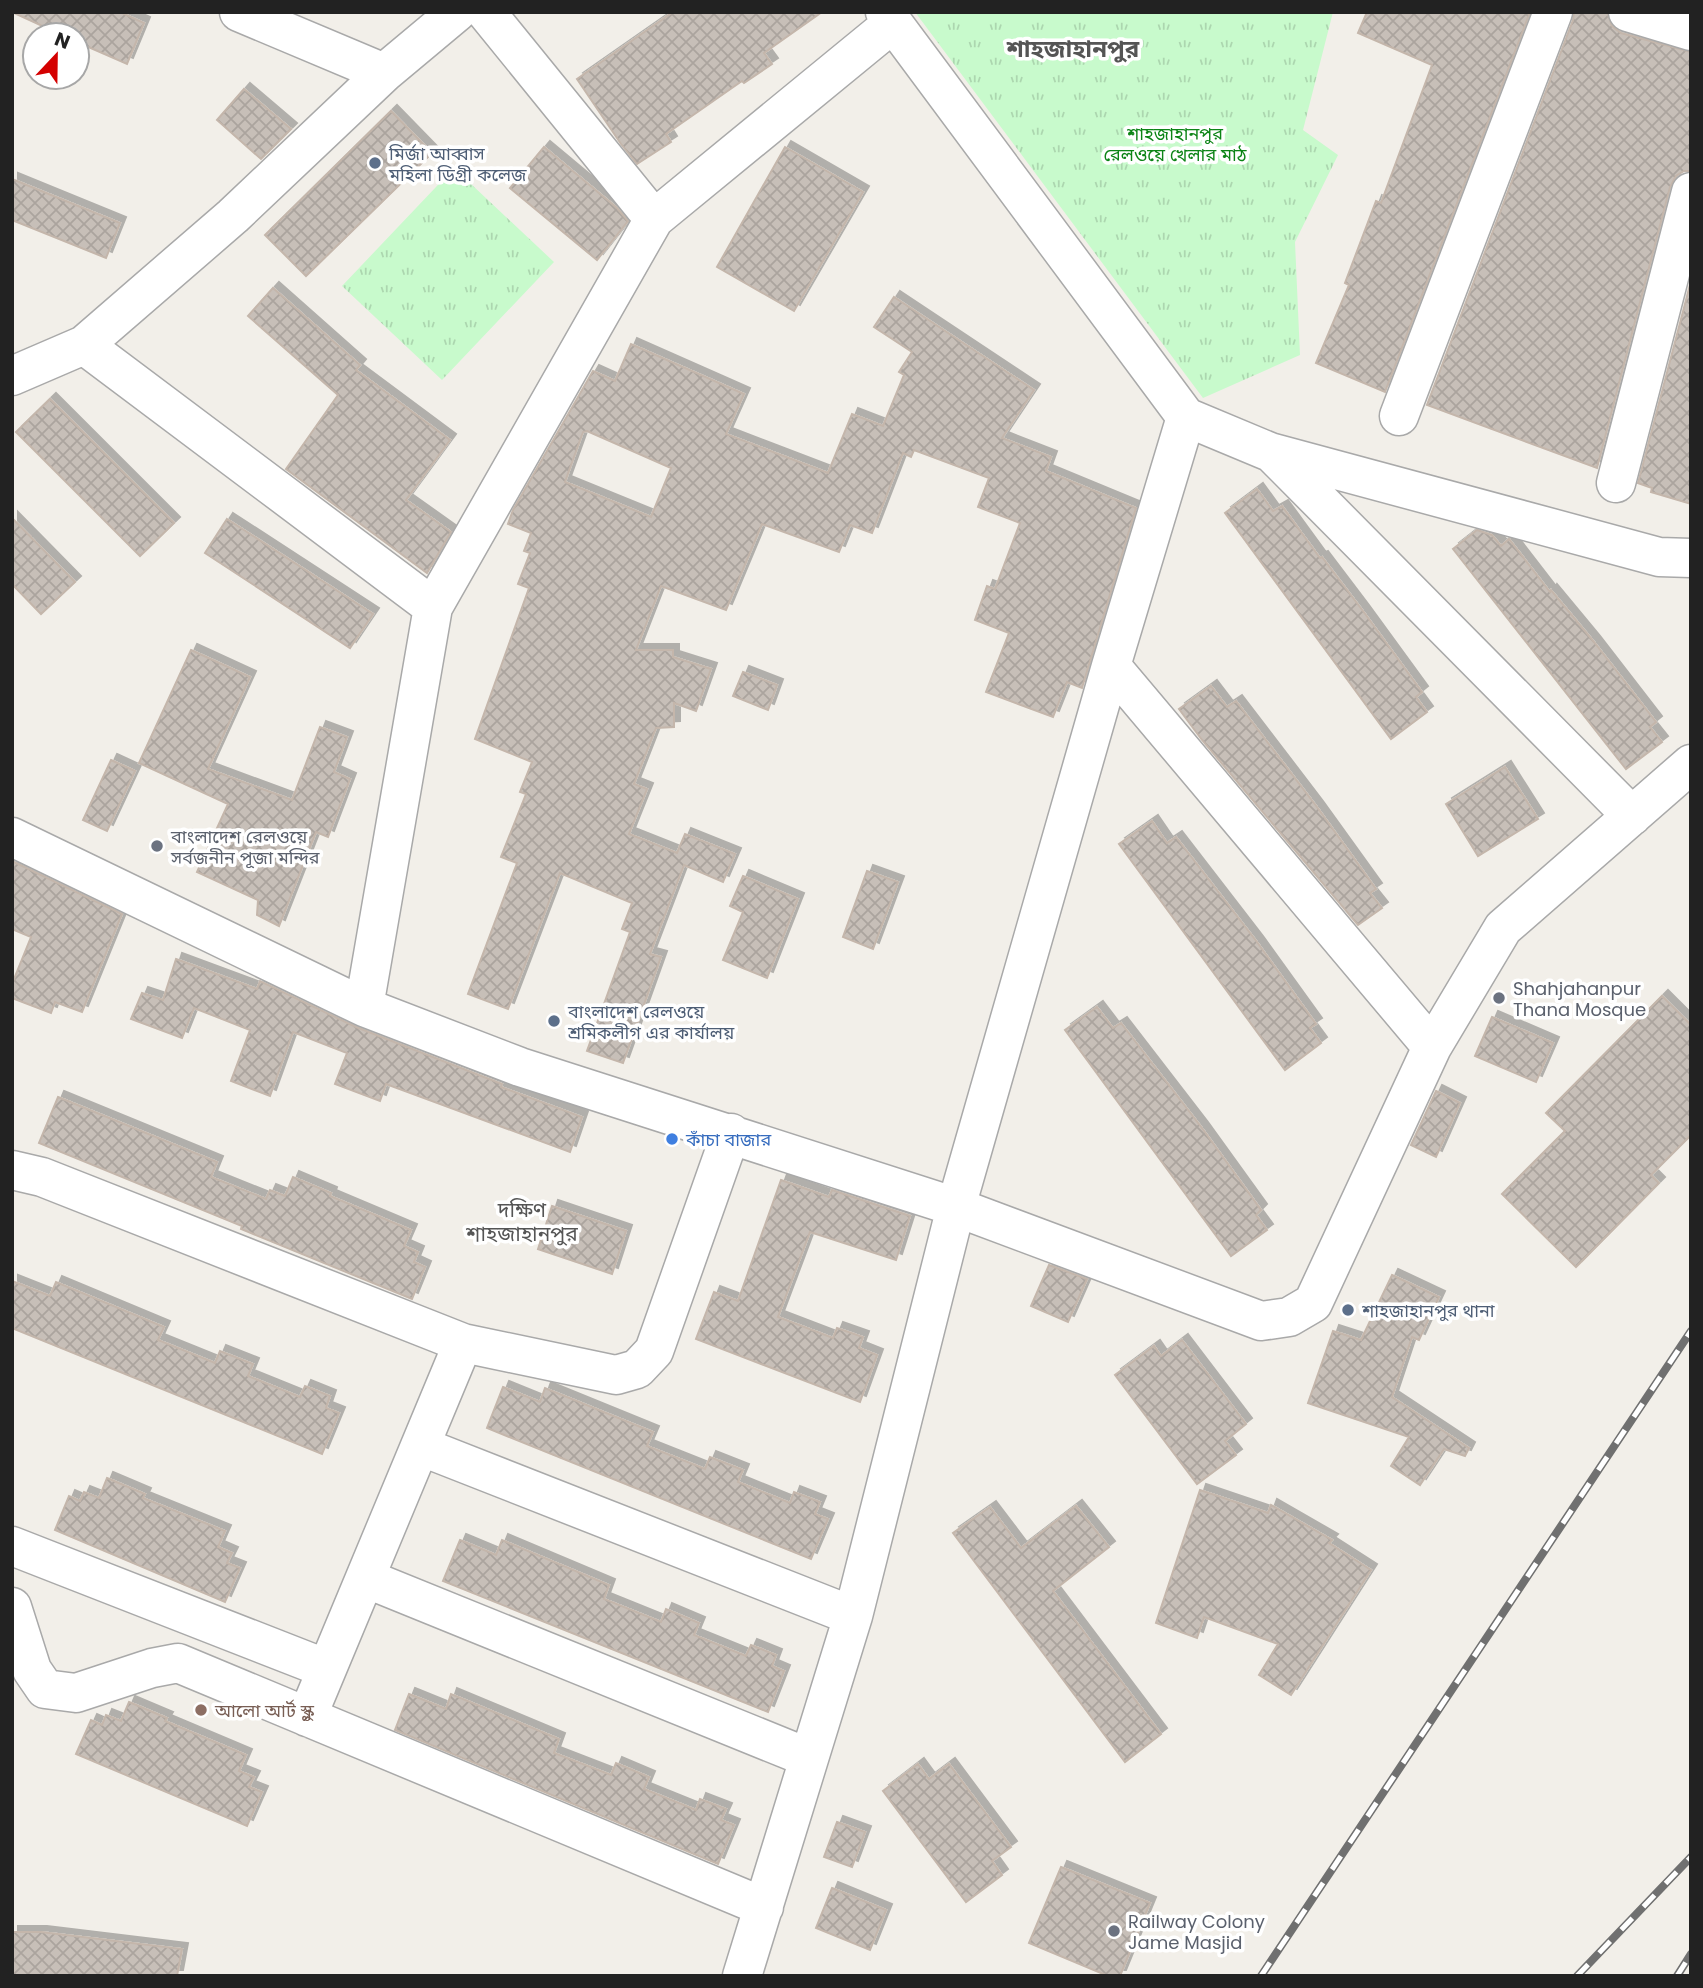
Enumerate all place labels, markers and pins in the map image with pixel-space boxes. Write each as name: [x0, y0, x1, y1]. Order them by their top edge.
place label: মির্জা আব্বাস মহিলা ডিগ্রী কলেজ: [388, 141, 527, 187]
marker: মির্জা আব্বাস মহিলা ডিগ্রী কলেজ: [367, 155, 383, 171]
place label: বাংলাদেশ রেলওয়ে সর্বজনীন পূজা মন্দির: [170, 824, 320, 870]
marker: বাংলাদেশ রেলওয়ে সর্বজনীন পূজা মন্দির: [149, 838, 165, 854]
place label: Shahjahanpur Thana Mosque: [1513, 976, 1646, 1022]
marker: Shahjahanpur Thana Mosque: [1491, 990, 1507, 1006]
place label: বাংলাদেশ রেলওয়ে শ্রমিকলীগ এর কার্যালয়: [567, 999, 735, 1045]
marker: বাংলাদেশ রেলওয়ে শ্রমিকলীগ এর কার্যালয়: [546, 1013, 562, 1029]
place label: কাঁচা বাজার: [685, 1127, 771, 1152]
marker: কাঁচা বাজার: [664, 1131, 680, 1147]
place label: শাহজাহানপুর থানা: [1361, 1298, 1495, 1323]
marker: শাহজাহানপুর থানা: [1340, 1302, 1356, 1318]
place label: আলো আর্ট স্কুল: [214, 1698, 315, 1723]
marker: আলো আর্ট স্কুল: [193, 1702, 209, 1718]
place label: Railway Colony Jame Masjid: [1128, 1909, 1265, 1955]
marker: Railway Colony Jame Masjid: [1106, 1923, 1122, 1939]

